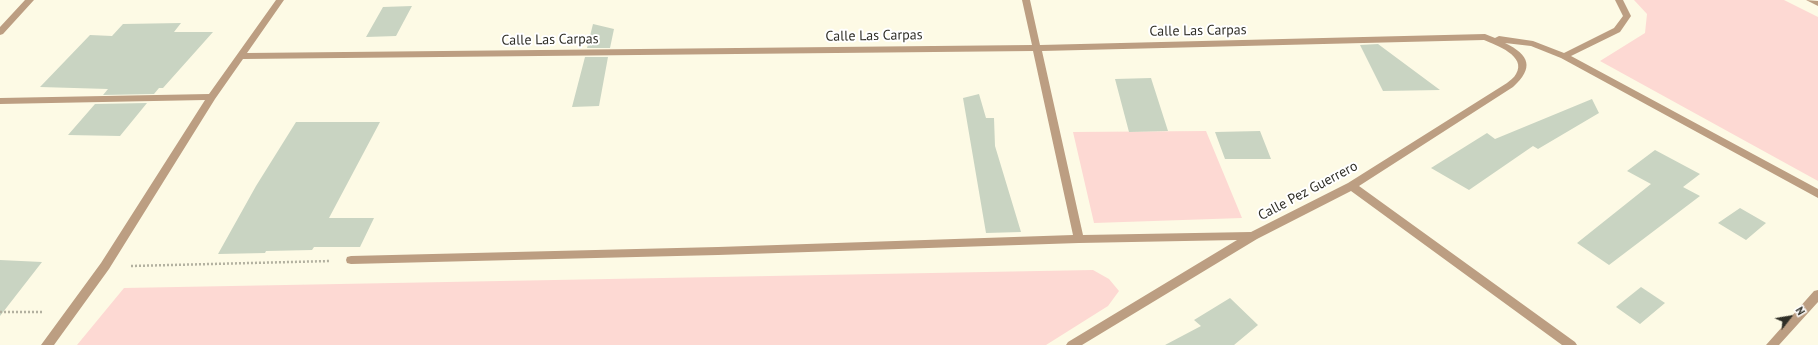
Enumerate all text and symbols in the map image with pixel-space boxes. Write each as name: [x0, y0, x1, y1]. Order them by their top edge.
street label: Calle Las Carpas: [1149, 22, 1247, 40]
street label: Calle Las Carpas: [825, 27, 923, 45]
street label: Calle Las Carpas: [501, 31, 599, 49]
street label: Calle Pez Guerrero: [1255, 158, 1361, 224]
north arrow: [1770, 297, 1810, 337]
text: N: [1792, 304, 1808, 318]

